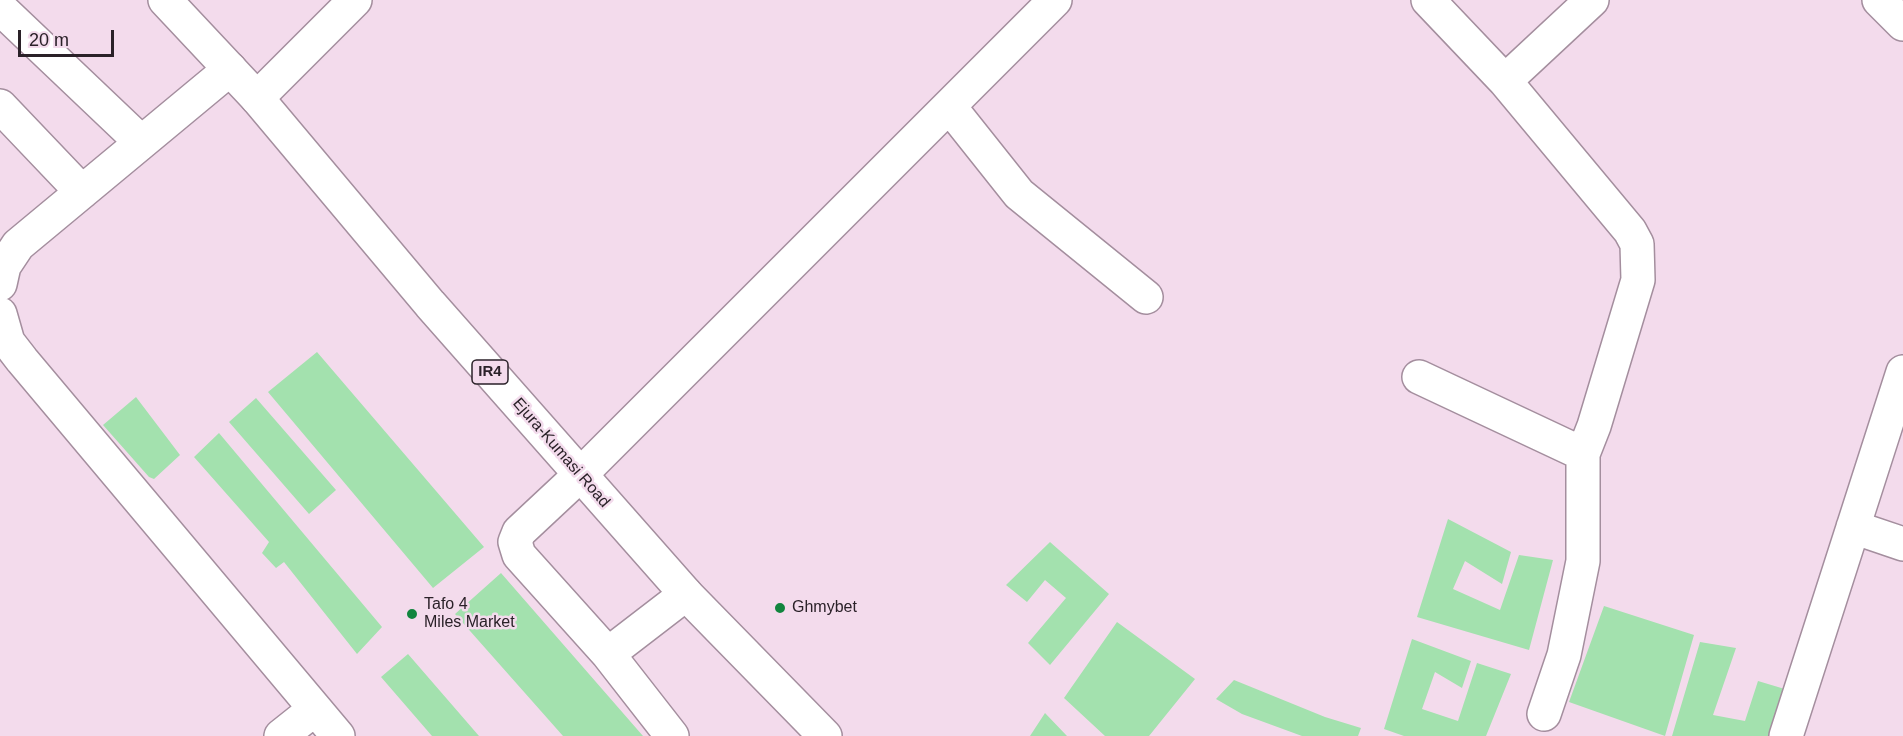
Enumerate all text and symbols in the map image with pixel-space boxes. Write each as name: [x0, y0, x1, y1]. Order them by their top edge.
scale bar: [21, 18, 117, 56]
text: 20 m: [29, 30, 69, 50]
road number: IR4: [472, 360, 508, 384]
street label: Ejura-Kumasi Road: [508, 394, 614, 512]
place label: Tafo 4 Miles Market: [424, 595, 515, 633]
place label: Ghmybet: [792, 598, 857, 618]
marker: Ghmybet: [773, 601, 787, 615]
marker: Tafo 4 Miles Market: [405, 607, 419, 621]

